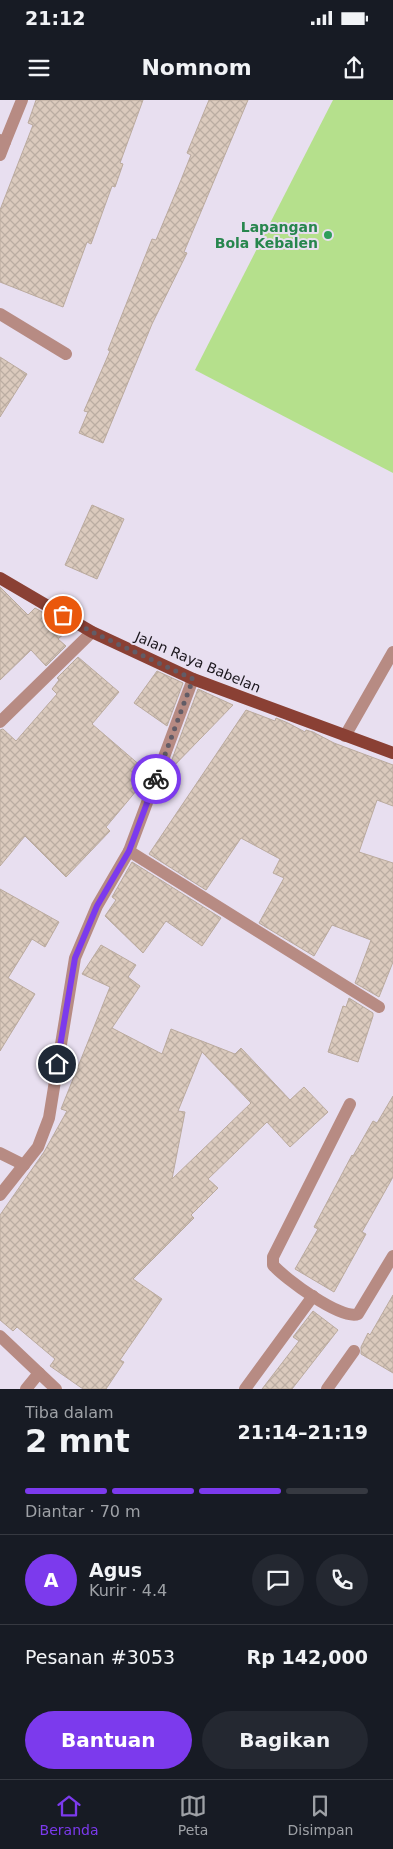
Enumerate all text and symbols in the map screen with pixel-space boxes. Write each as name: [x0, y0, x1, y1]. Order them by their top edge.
text: 21:12: [25, 7, 85, 29]
icon: menu: [25, 54, 53, 82]
icon: share: [340, 54, 368, 82]
text: Nomnom: [141, 55, 252, 80]
place label: Lapangan Bola Kebalen: [215, 219, 318, 251]
marker: Lapangan Bola Kebalen: [322, 229, 334, 241]
pin: [42, 594, 84, 636]
icon: bag: [49, 601, 77, 629]
street label: Jalan Raya Babelan: [132, 628, 263, 696]
courier: [131, 754, 181, 804]
icon: bike: [142, 765, 170, 793]
pin: [36, 1043, 78, 1085]
icon: home: [43, 1050, 71, 1078]
text: Tiba dalam: [25, 1403, 114, 1422]
text: 21:14–21:19: [238, 1421, 368, 1443]
text: 2 mnt: [25, 1422, 130, 1460]
text: Diantar · 70 m: [25, 1502, 141, 1521]
button: chat: [252, 1554, 304, 1606]
button: phone: [316, 1554, 368, 1606]
text: Agus: [89, 1559, 142, 1581]
text: A: [44, 1569, 58, 1591]
text: Kurir · 4.4: [89, 1581, 167, 1600]
text: Pesanan #3053: [25, 1646, 175, 1668]
text: Rp 142,000: [247, 1646, 368, 1668]
button: Bantuan: [25, 1711, 192, 1769]
button: Bagikan: [202, 1711, 368, 1769]
tab: Beranda: [40, 1792, 99, 1838]
tab: Peta: [178, 1792, 208, 1838]
tab: Disimpan: [288, 1792, 353, 1838]

